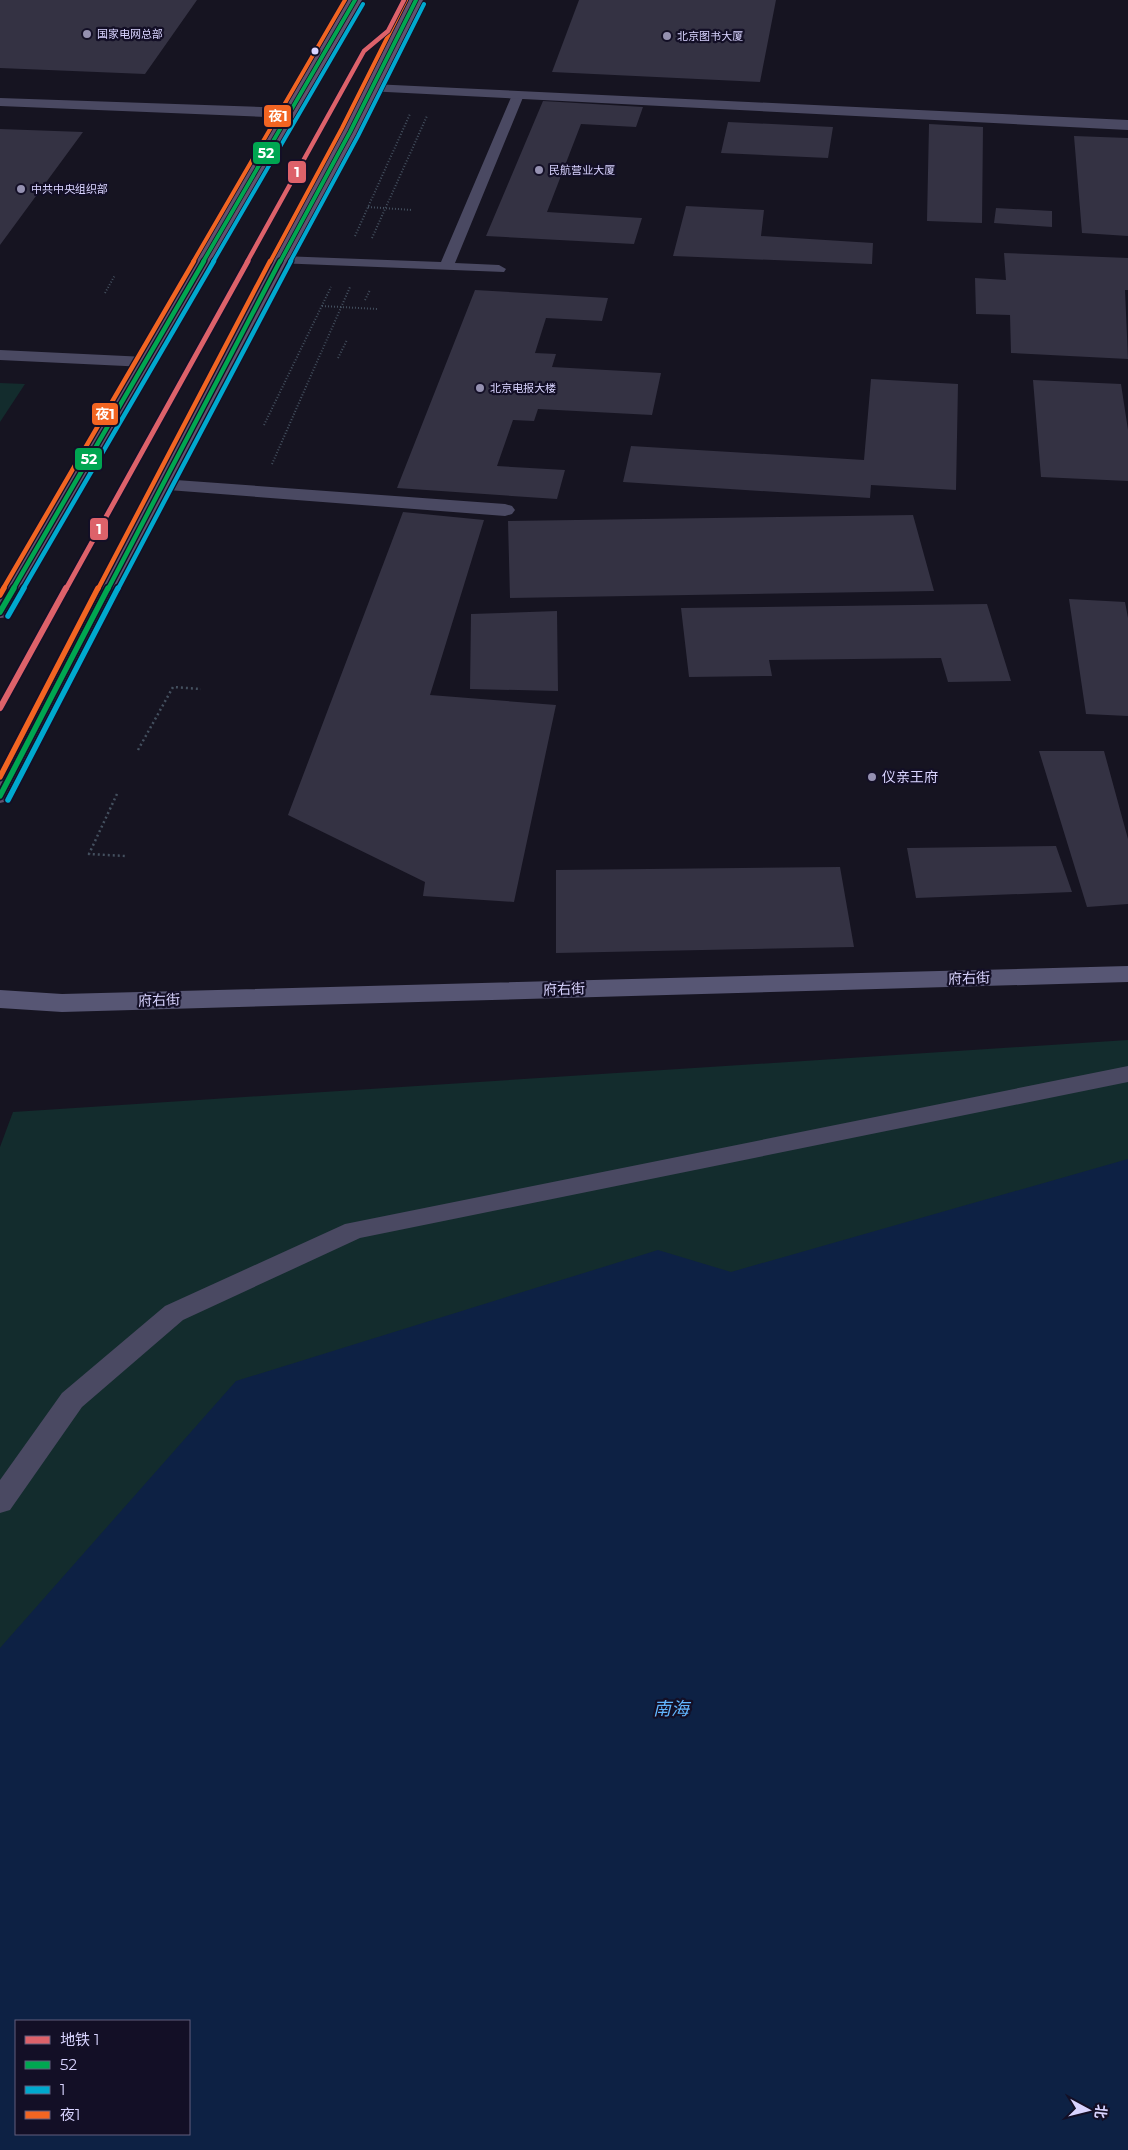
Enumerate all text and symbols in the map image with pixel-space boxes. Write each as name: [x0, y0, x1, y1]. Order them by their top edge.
place label: 国家电网总部: [97, 27, 163, 41]
marker: 国家电网总部: [81, 28, 93, 40]
place label: 北京图书大厦: [677, 29, 743, 43]
marker: 北京图书大厦: [661, 30, 673, 42]
unlabelled marker: [310, 46, 320, 56]
line badge: 夜1: [263, 104, 292, 128]
text: 夜1: [268, 107, 288, 125]
line badge: 52: [252, 141, 281, 165]
text: 52: [258, 144, 274, 162]
line badge: 1: [287, 160, 307, 184]
text: 1: [294, 163, 300, 181]
place label: 民航营业大厦: [549, 163, 615, 177]
marker: 民航营业大厦: [533, 164, 545, 176]
place label: 中共中央组织部: [31, 182, 108, 196]
marker: 中共中央组织部: [15, 183, 27, 195]
place label: 北京电报大楼: [490, 381, 556, 395]
marker: 北京电报大楼: [474, 382, 486, 394]
line badge: 夜1: [91, 402, 119, 426]
text: 夜1: [95, 405, 115, 423]
line badge: 52: [74, 447, 103, 471]
text: 52: [81, 450, 97, 468]
line badge: 1: [89, 517, 109, 541]
text: 1: [96, 520, 102, 538]
place label: 仪亲王府: [882, 768, 938, 786]
marker: 仪亲王府: [866, 771, 878, 783]
street label: 府右街: [948, 968, 990, 988]
street label: 府右街: [543, 979, 585, 999]
street label: 府右街: [138, 990, 180, 1010]
water label: 南海: [653, 1698, 692, 1720]
legend: [15, 2020, 190, 2135]
text: 地铁 1: [60, 2030, 99, 2049]
text: 52: [60, 2055, 77, 2074]
text: 1: [60, 2080, 65, 2099]
north arrow: [1063, 2085, 1113, 2135]
text: 北: [1091, 2104, 1111, 2120]
text: 夜1: [60, 2105, 80, 2124]

